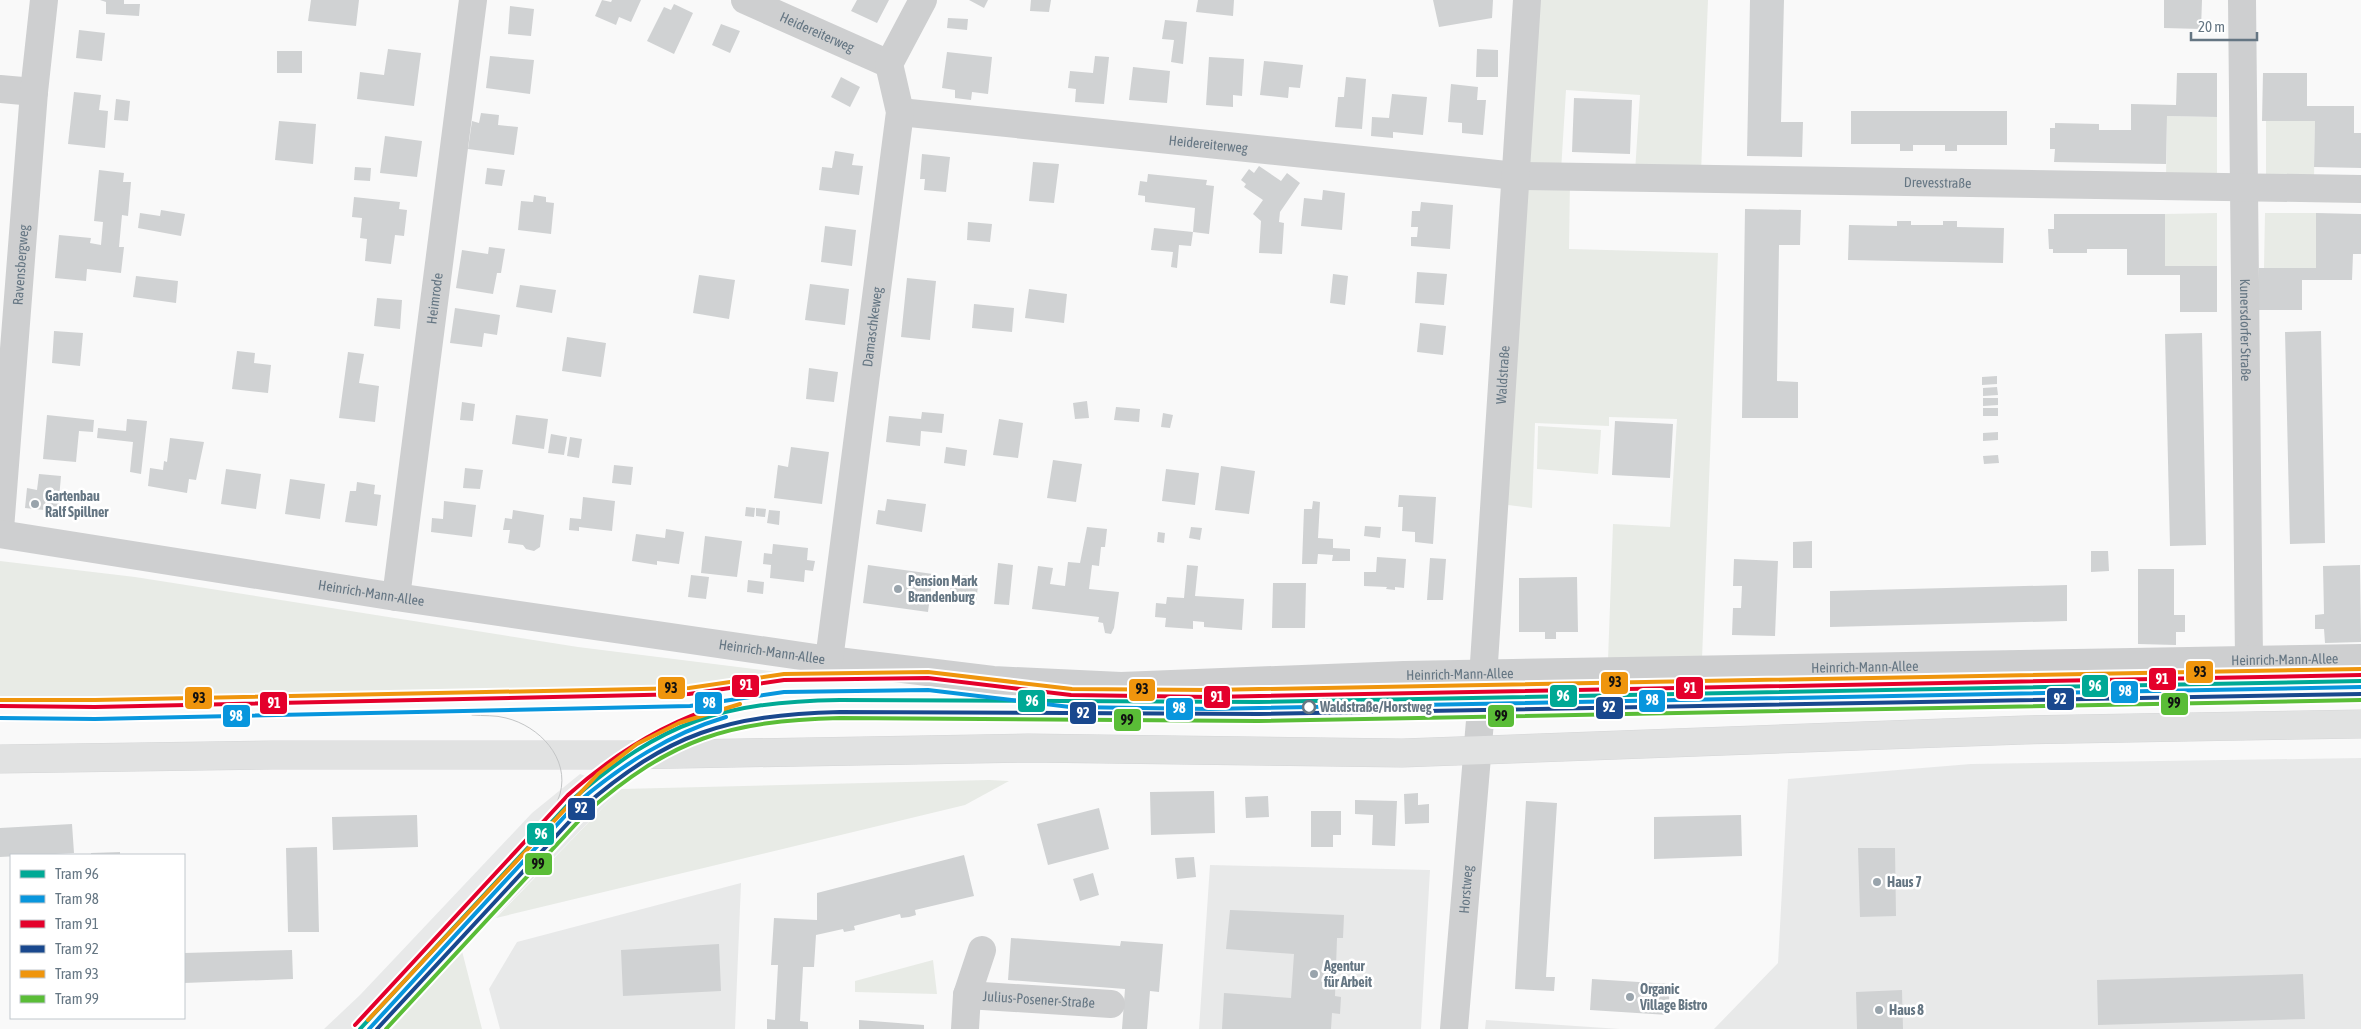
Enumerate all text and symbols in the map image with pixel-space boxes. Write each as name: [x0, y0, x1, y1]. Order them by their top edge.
street label: Heidereiterweg: [778, 9, 857, 56]
scale bar: [2191, 10, 2257, 42]
text: 20 m: [2198, 18, 2225, 35]
street label: Heidereiterweg: [1168, 132, 1249, 156]
street label: Drevesstraße: [1904, 174, 1971, 191]
street label: Ravensbergweg: [9, 224, 32, 306]
street label: Heimrode: [423, 272, 446, 325]
street label: Kunersdorfer Straße: [2237, 279, 2254, 381]
street label: Damaschkeweg: [859, 286, 885, 368]
street label: Waldstraße: [1493, 345, 1513, 405]
place label: Gartenbau Ralf Spillner: [45, 488, 109, 520]
marker: Gartenbau Ralf Spillner: [29, 498, 41, 510]
place label: Pension Mark Brandenburg: [908, 573, 978, 605]
street label: Heinrich-Mann-Allee: [317, 577, 425, 609]
marker: Pension Mark Brandenburg: [892, 583, 904, 595]
street label: Heinrich-Mann-Allee: [718, 636, 826, 667]
street label: Heinrich-Mann-Allee: [2231, 650, 2338, 668]
street label: Heinrich-Mann-Allee: [1811, 658, 1919, 676]
line badge: 93: [2185, 660, 2214, 684]
text: 93: [2193, 664, 2207, 680]
street label: Heinrich-Mann-Allee: [1406, 665, 1514, 683]
line badge: 91: [2148, 667, 2177, 691]
line badge: 93: [1600, 671, 1629, 695]
text: 91: [2155, 671, 2169, 687]
line badge: 91: [731, 674, 760, 698]
text: 93: [1608, 674, 1622, 690]
line badge: 96: [2081, 674, 2109, 698]
line badge: 93: [657, 676, 686, 700]
line badge: 91: [1675, 676, 1704, 700]
text: 91: [739, 677, 753, 693]
line badge: 93: [1128, 678, 1156, 702]
text: 96: [2088, 678, 2102, 694]
text: 93: [664, 680, 678, 696]
text: 91: [1683, 680, 1697, 696]
line badge: 98: [2110, 680, 2139, 704]
text: 93: [1135, 681, 1149, 697]
text: 98: [2118, 683, 2132, 699]
line badge: 96: [1549, 684, 1578, 708]
line badge: 91: [1203, 685, 1231, 709]
line badge: 93: [184, 686, 213, 710]
line badge: 92: [2046, 687, 2075, 711]
text: 96: [1556, 688, 1570, 704]
line badge: 96: [1017, 689, 1046, 713]
text: 91: [1210, 689, 1224, 705]
line badge: 98: [1638, 689, 1666, 713]
text: 93: [192, 690, 206, 706]
line badge: 91: [259, 691, 288, 715]
line badge: 98: [694, 691, 723, 715]
text: 92: [2053, 691, 2067, 707]
text: 98: [1645, 692, 1659, 708]
line badge: 99: [2160, 692, 2189, 716]
text: 96: [1025, 693, 1039, 709]
text: 91: [267, 695, 281, 711]
text: 98: [702, 695, 716, 711]
text: 99: [2167, 695, 2181, 711]
line badge: 92: [1595, 696, 1624, 720]
line badge: 98: [1165, 697, 1194, 721]
place label: Waldstraße/Horstweg: [1319, 699, 1433, 715]
text: 92: [1602, 699, 1616, 715]
text: 98: [1172, 700, 1186, 716]
marker: Waldstraße/Horstweg: [1302, 700, 1316, 714]
line badge: 92: [1069, 701, 1097, 725]
line badge: 98: [222, 704, 251, 728]
line badge: 99: [1487, 704, 1515, 728]
text: 92: [1076, 705, 1090, 721]
text: 98: [229, 708, 243, 724]
line badge: 99: [1113, 708, 1142, 732]
text: 99: [1494, 708, 1508, 724]
text: 99: [1120, 712, 1134, 728]
line badge: 92: [567, 797, 596, 821]
text: 92: [574, 800, 588, 816]
line badge: 96: [526, 822, 555, 846]
text: 96: [534, 826, 548, 842]
line badge: 99: [524, 852, 553, 876]
legend: [10, 854, 185, 1019]
text: 99: [531, 856, 545, 872]
text: Tram 96: [55, 865, 99, 882]
street label: Horstweg: [1456, 865, 1476, 914]
place label: Haus 7: [1887, 874, 1922, 890]
marker: Haus 7: [1871, 876, 1883, 888]
text: Tram 98: [55, 890, 99, 907]
text: Tram 91: [55, 915, 99, 932]
text: Tram 92: [55, 940, 99, 957]
place label: Agentur für Arbeit: [1323, 958, 1372, 990]
text: Tram 93: [55, 965, 99, 982]
marker: Agentur für Arbeit: [1308, 968, 1320, 980]
place label: Organic Village Bistro: [1639, 981, 1708, 1013]
street label: Julius-Posener-Straße: [982, 988, 1095, 1011]
text: Tram 99: [55, 990, 99, 1007]
marker: Organic Village Bistro: [1624, 991, 1636, 1003]
place label: Haus 8: [1889, 1002, 1924, 1018]
marker: Haus 8: [1873, 1004, 1885, 1016]

